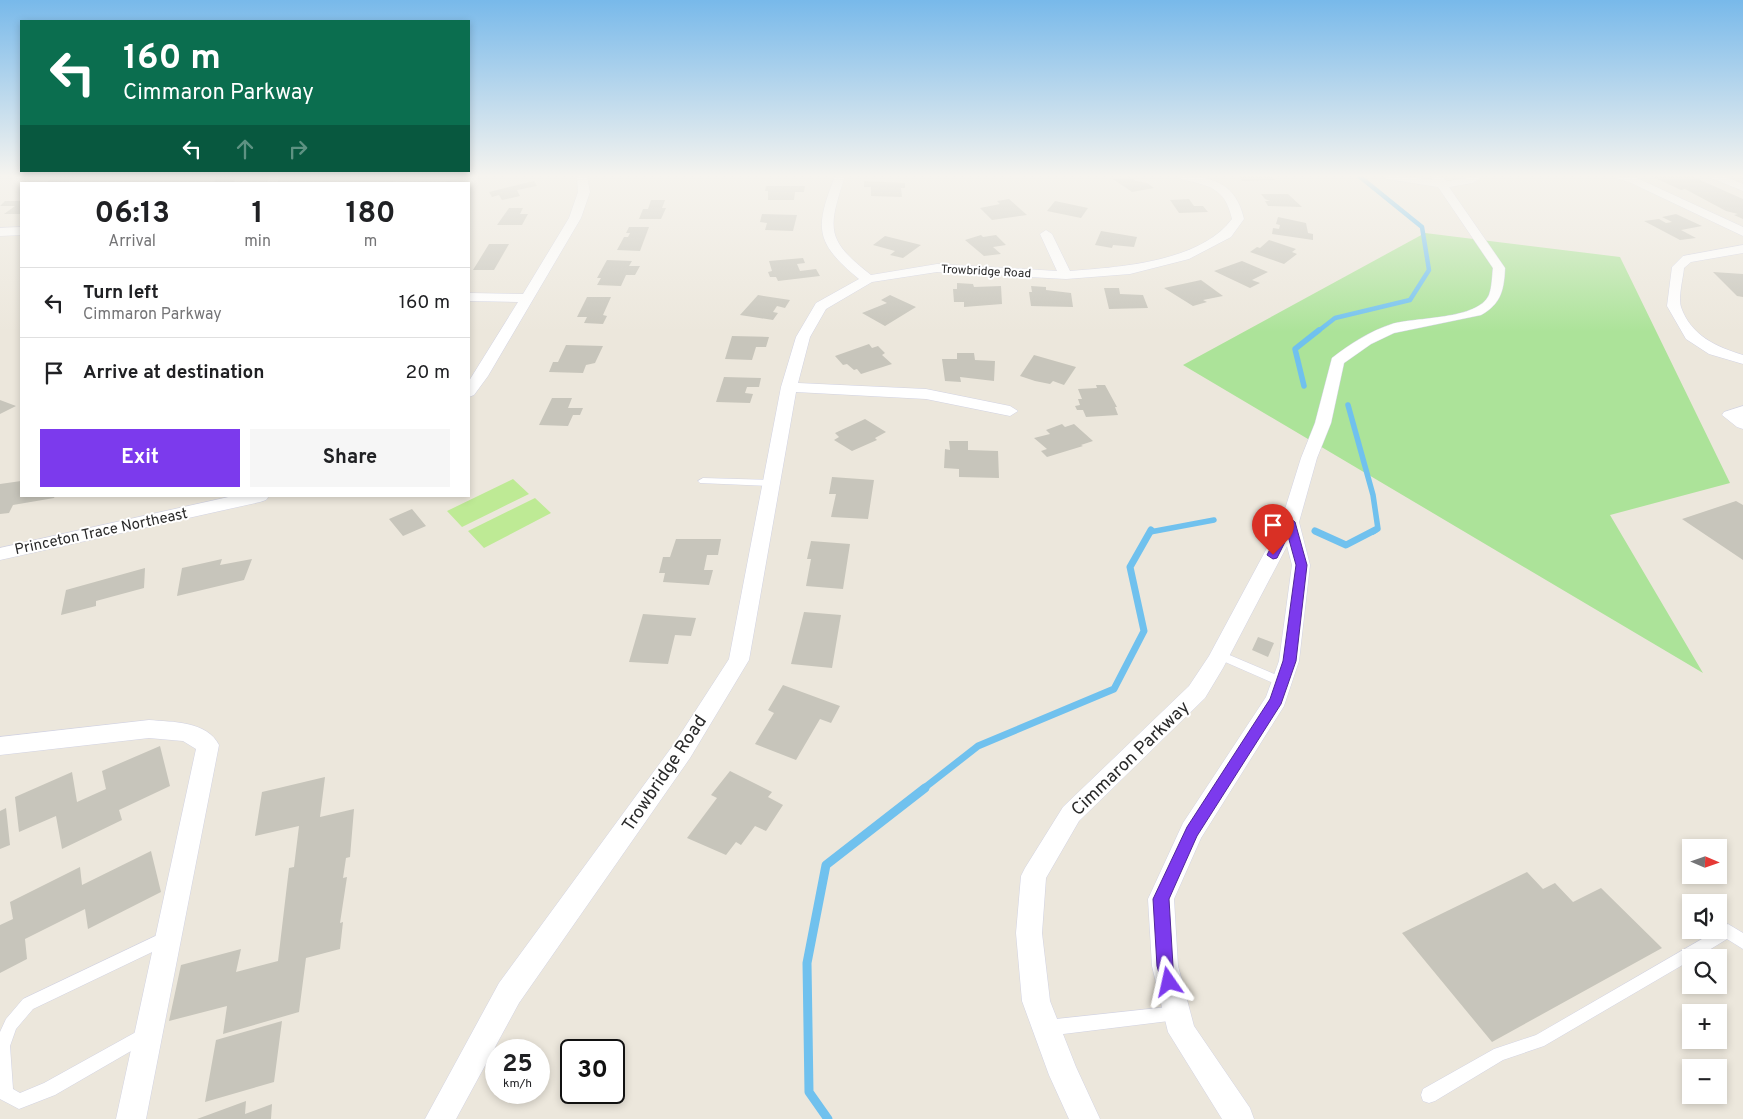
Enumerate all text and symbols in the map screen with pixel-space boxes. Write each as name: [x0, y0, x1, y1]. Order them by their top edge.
text: 160 m: [123, 37, 221, 81]
icon: left: [40, 40, 105, 105]
text: Cimmaron Parkway: [123, 80, 314, 107]
icon: left: [178, 135, 206, 163]
icon: ahead: [231, 135, 259, 163]
icon: right: [284, 135, 312, 163]
text: 06:13: [94, 196, 170, 233]
text: 1: [252, 196, 264, 233]
text: 180: [345, 196, 396, 233]
text: Arrival: [108, 232, 156, 252]
text: min: [244, 232, 271, 252]
text: m: [364, 232, 377, 252]
street label: Trowbridge Road: [940, 262, 1031, 282]
text: Turn left: [83, 281, 159, 305]
icon: left: [40, 289, 68, 317]
text: 160 m: [399, 291, 450, 315]
text: Cimmaron Parkway: [83, 305, 222, 325]
icon: arrive: [40, 359, 68, 387]
text: Arrive at destination: [83, 361, 264, 385]
text: 20 m: [406, 361, 450, 385]
button: Exit: [40, 429, 240, 487]
button: Share: [250, 429, 450, 487]
pin: [1252, 504, 1294, 555]
street label: Princeton Trace Northeast: [13, 505, 189, 560]
icon: arrive: [1259, 511, 1287, 539]
street label: Cimmaron Parkway: [1067, 697, 1195, 822]
street label: Trowbridge Road: [618, 711, 713, 836]
north arrow: [1682, 839, 1728, 884]
map controls: [1682, 839, 1727, 1104]
button: sound: [1682, 894, 1727, 939]
button: search: [1682, 949, 1727, 994]
position arrow: [1142, 955, 1194, 1007]
button: +: [1682, 1004, 1727, 1049]
speed limit sign: 30: [560, 1039, 625, 1104]
text: 25: [502, 1049, 533, 1081]
button: −: [1682, 1059, 1727, 1104]
text: km/h: [503, 1076, 532, 1092]

